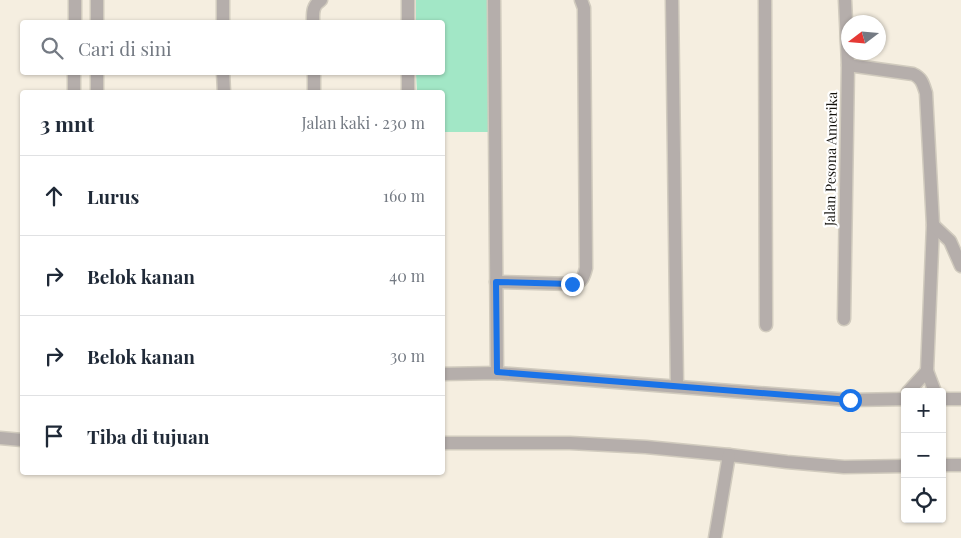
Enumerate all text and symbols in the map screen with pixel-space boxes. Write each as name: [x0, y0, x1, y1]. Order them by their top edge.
north arrow: [841, 15, 886, 60]
search box: [20, 20, 445, 75]
icon: search: [38, 34, 66, 62]
text: Cari di sini: [78, 35, 172, 61]
street label: Jalan Pesona Amerika: [820, 92, 841, 227]
text: 3 mnt: [40, 109, 94, 137]
text: Jalan kaki · 230 m: [302, 112, 425, 133]
icon: ahead: [40, 182, 68, 210]
text: Lurus: [87, 183, 139, 209]
text: 160 m: [383, 185, 425, 206]
icon: right: [40, 262, 68, 290]
text: Belok kanan: [87, 263, 195, 289]
text: 40 m: [389, 265, 425, 286]
route end: [561, 273, 584, 296]
icon: right: [40, 342, 68, 370]
text: Belok kanan: [87, 343, 195, 369]
text: 30 m: [390, 345, 425, 366]
map controls: [901, 388, 946, 523]
button: +: [901, 388, 946, 433]
route start: [839, 389, 862, 412]
icon: arrive: [40, 422, 68, 450]
text: Tiba di tujuan: [87, 423, 209, 449]
button: −: [901, 433, 946, 478]
button: locate: [901, 478, 946, 523]

